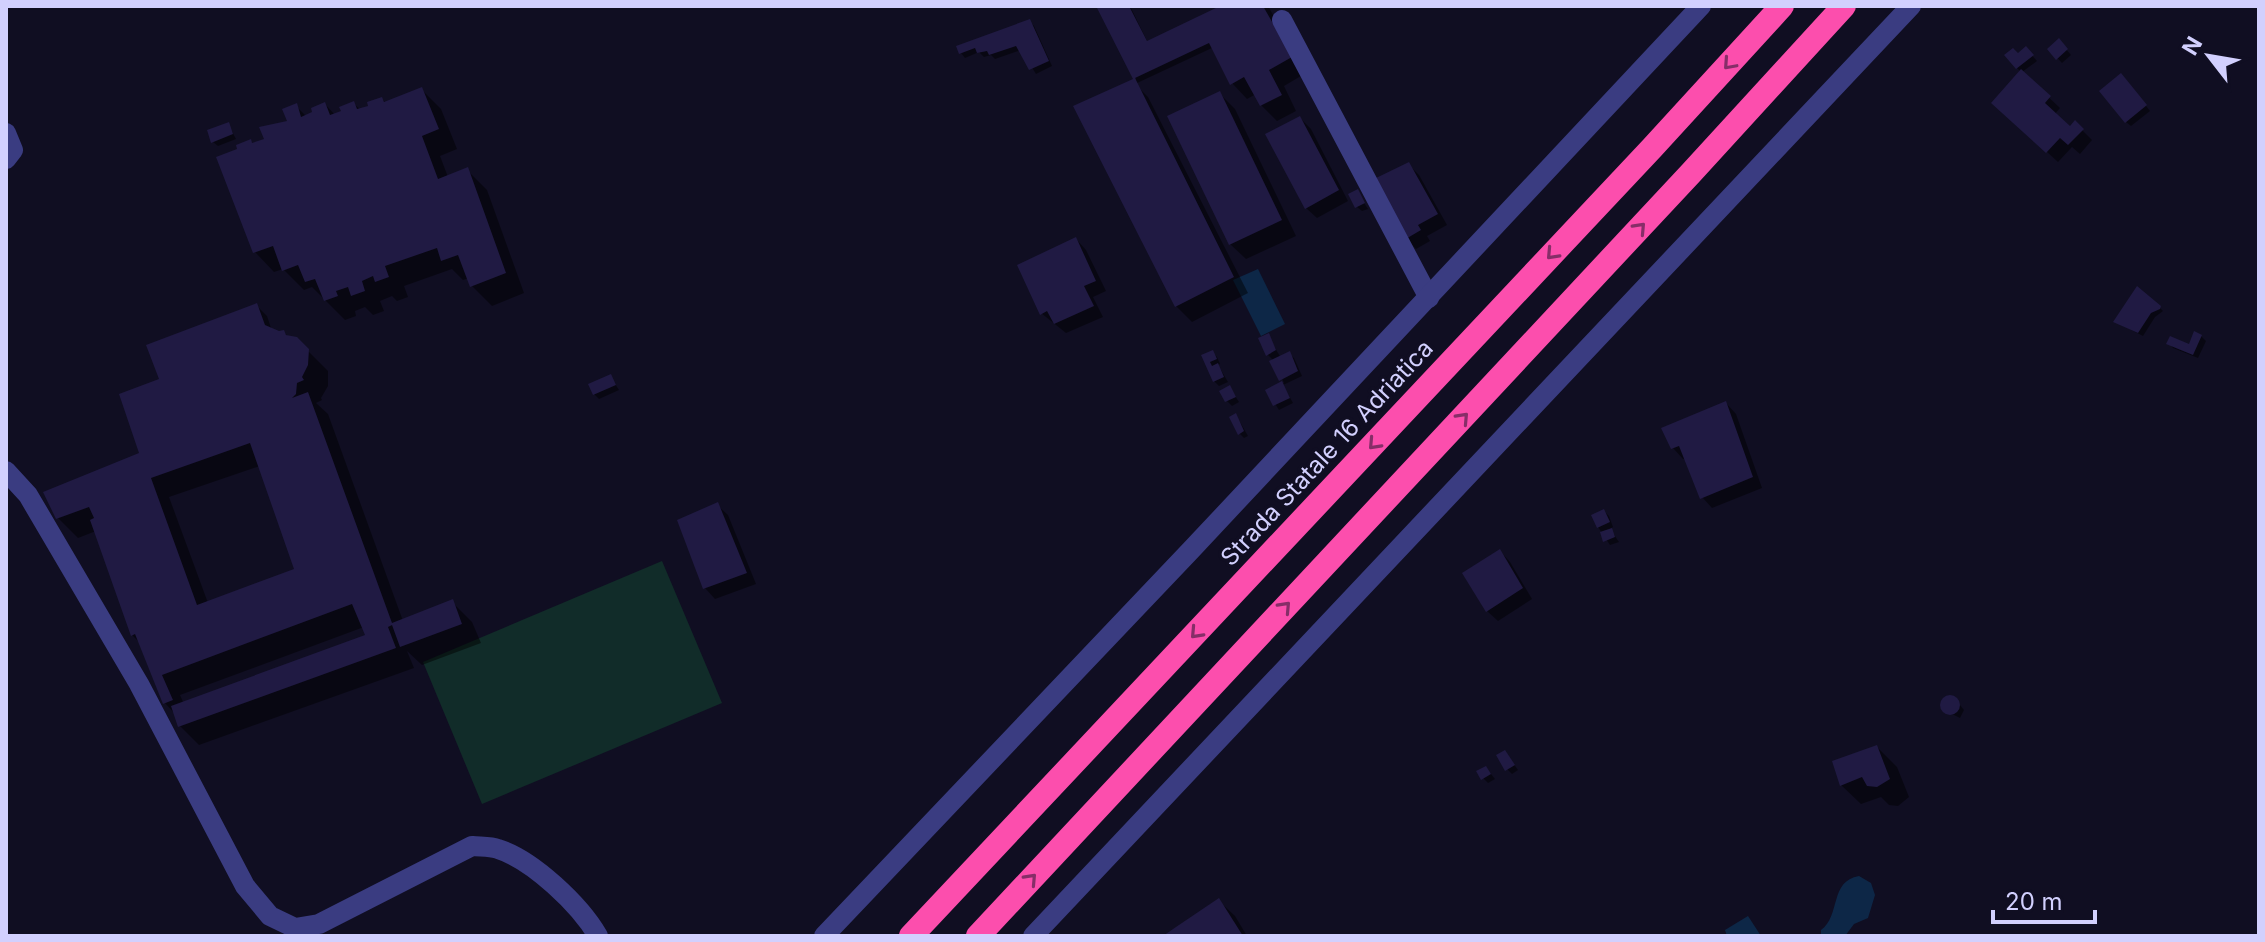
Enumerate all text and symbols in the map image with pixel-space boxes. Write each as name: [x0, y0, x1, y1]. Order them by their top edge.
north arrow: [2169, 16, 2249, 96]
text: N: [2176, 32, 2207, 60]
one-way arrow: [1725, 54, 1739, 69]
one-way arrow: [1631, 223, 1646, 237]
one-way arrow: [1547, 245, 1562, 259]
street label: Strada Statale 16 Adriatica: [1214, 334, 1439, 572]
one-way arrow: [1453, 412, 1467, 427]
one-way arrow: [1370, 434, 1384, 449]
one-way arrow: [1276, 602, 1290, 617]
one-way arrow: [1191, 624, 1206, 638]
one-way arrow: [1021, 874, 1036, 888]
scale bar: [1993, 874, 2095, 924]
text: 20 m: [2005, 887, 2063, 916]

